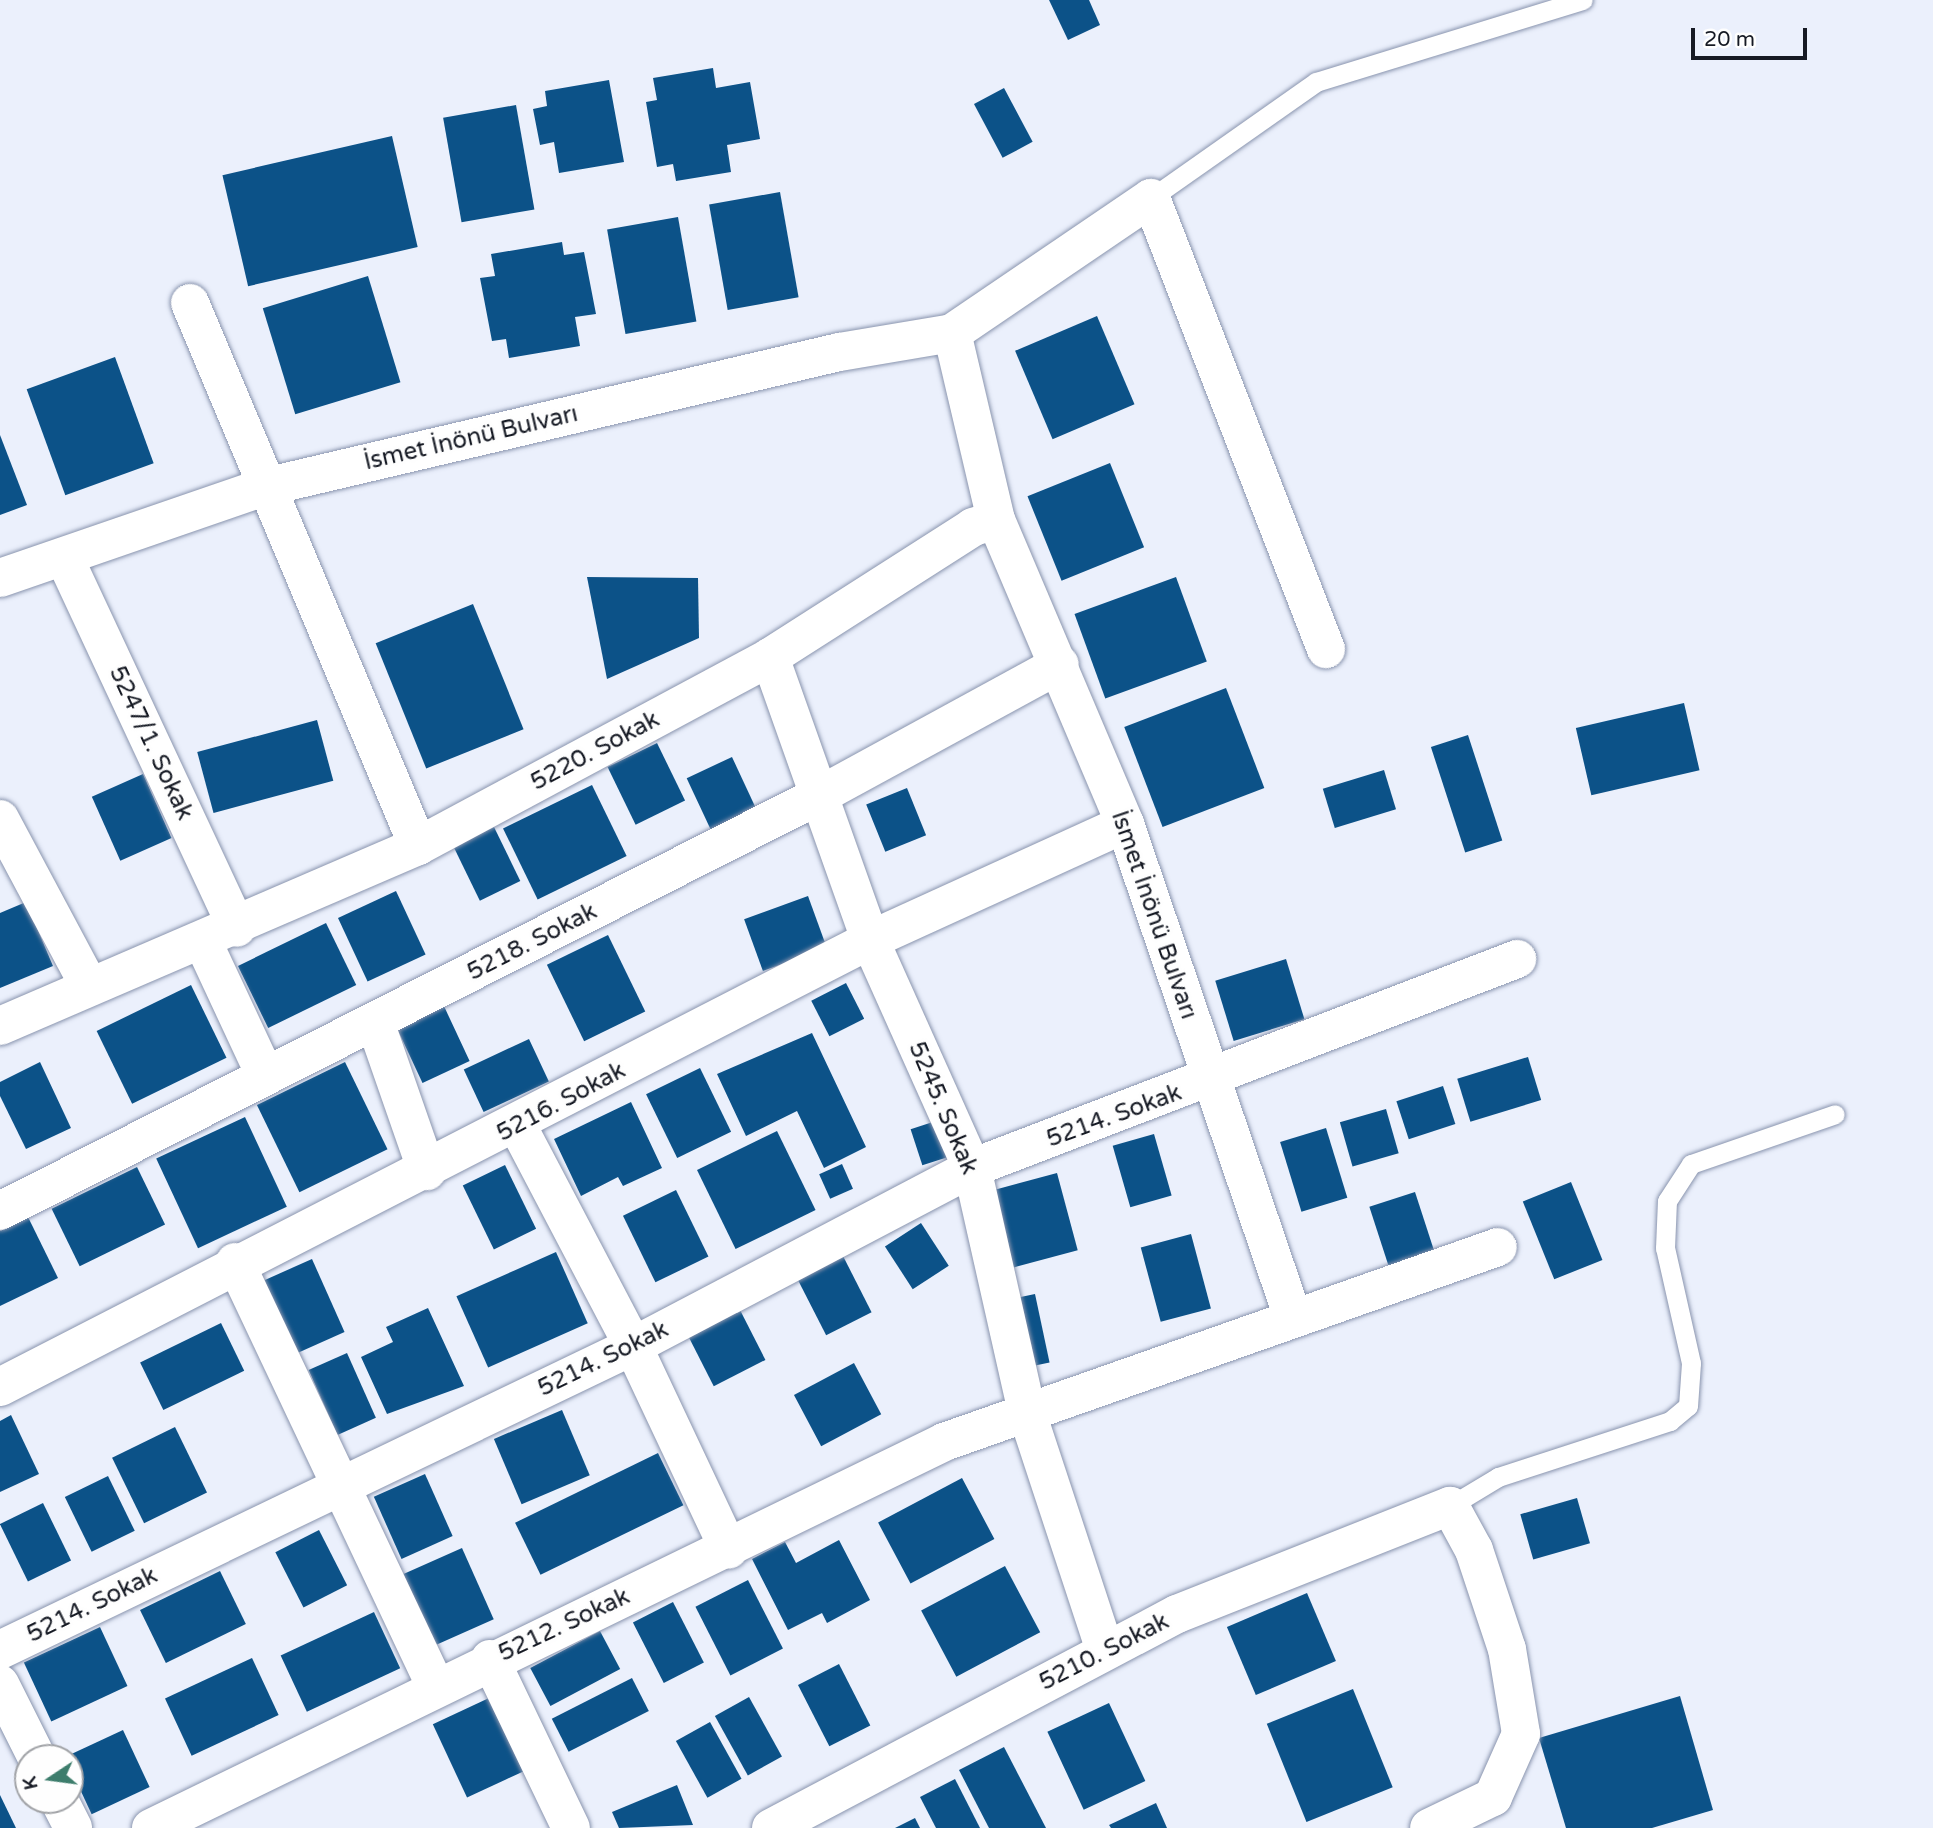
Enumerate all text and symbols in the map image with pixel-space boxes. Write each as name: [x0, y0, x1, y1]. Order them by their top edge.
scale bar: [1695, 14, 1811, 58]
text: 20 m: [1704, 27, 1755, 52]
street label: İsmet İnönü Bulvarı: [361, 399, 581, 477]
street label: 5247/1. Sokak: [103, 661, 199, 825]
street label: 5220. Sokak: [526, 705, 664, 797]
street label: İsmet İnönü Bulvarı: [1105, 807, 1203, 1023]
street label: 5218. Sokak: [462, 897, 602, 987]
street label: 5245. Sokak: [902, 1037, 984, 1179]
street label: 5216. Sokak: [492, 1056, 630, 1148]
street label: 5214. Sokak: [1043, 1078, 1185, 1154]
street label: 5214. Sokak: [533, 1315, 673, 1403]
street label: 5214. Sokak: [22, 1561, 162, 1649]
street label: 5212. Sokak: [494, 1582, 634, 1668]
street label: 5210. Sokak: [1034, 1607, 1174, 1697]
north arrow: [14, 1744, 84, 1814]
text: K: [18, 1775, 43, 1792]

